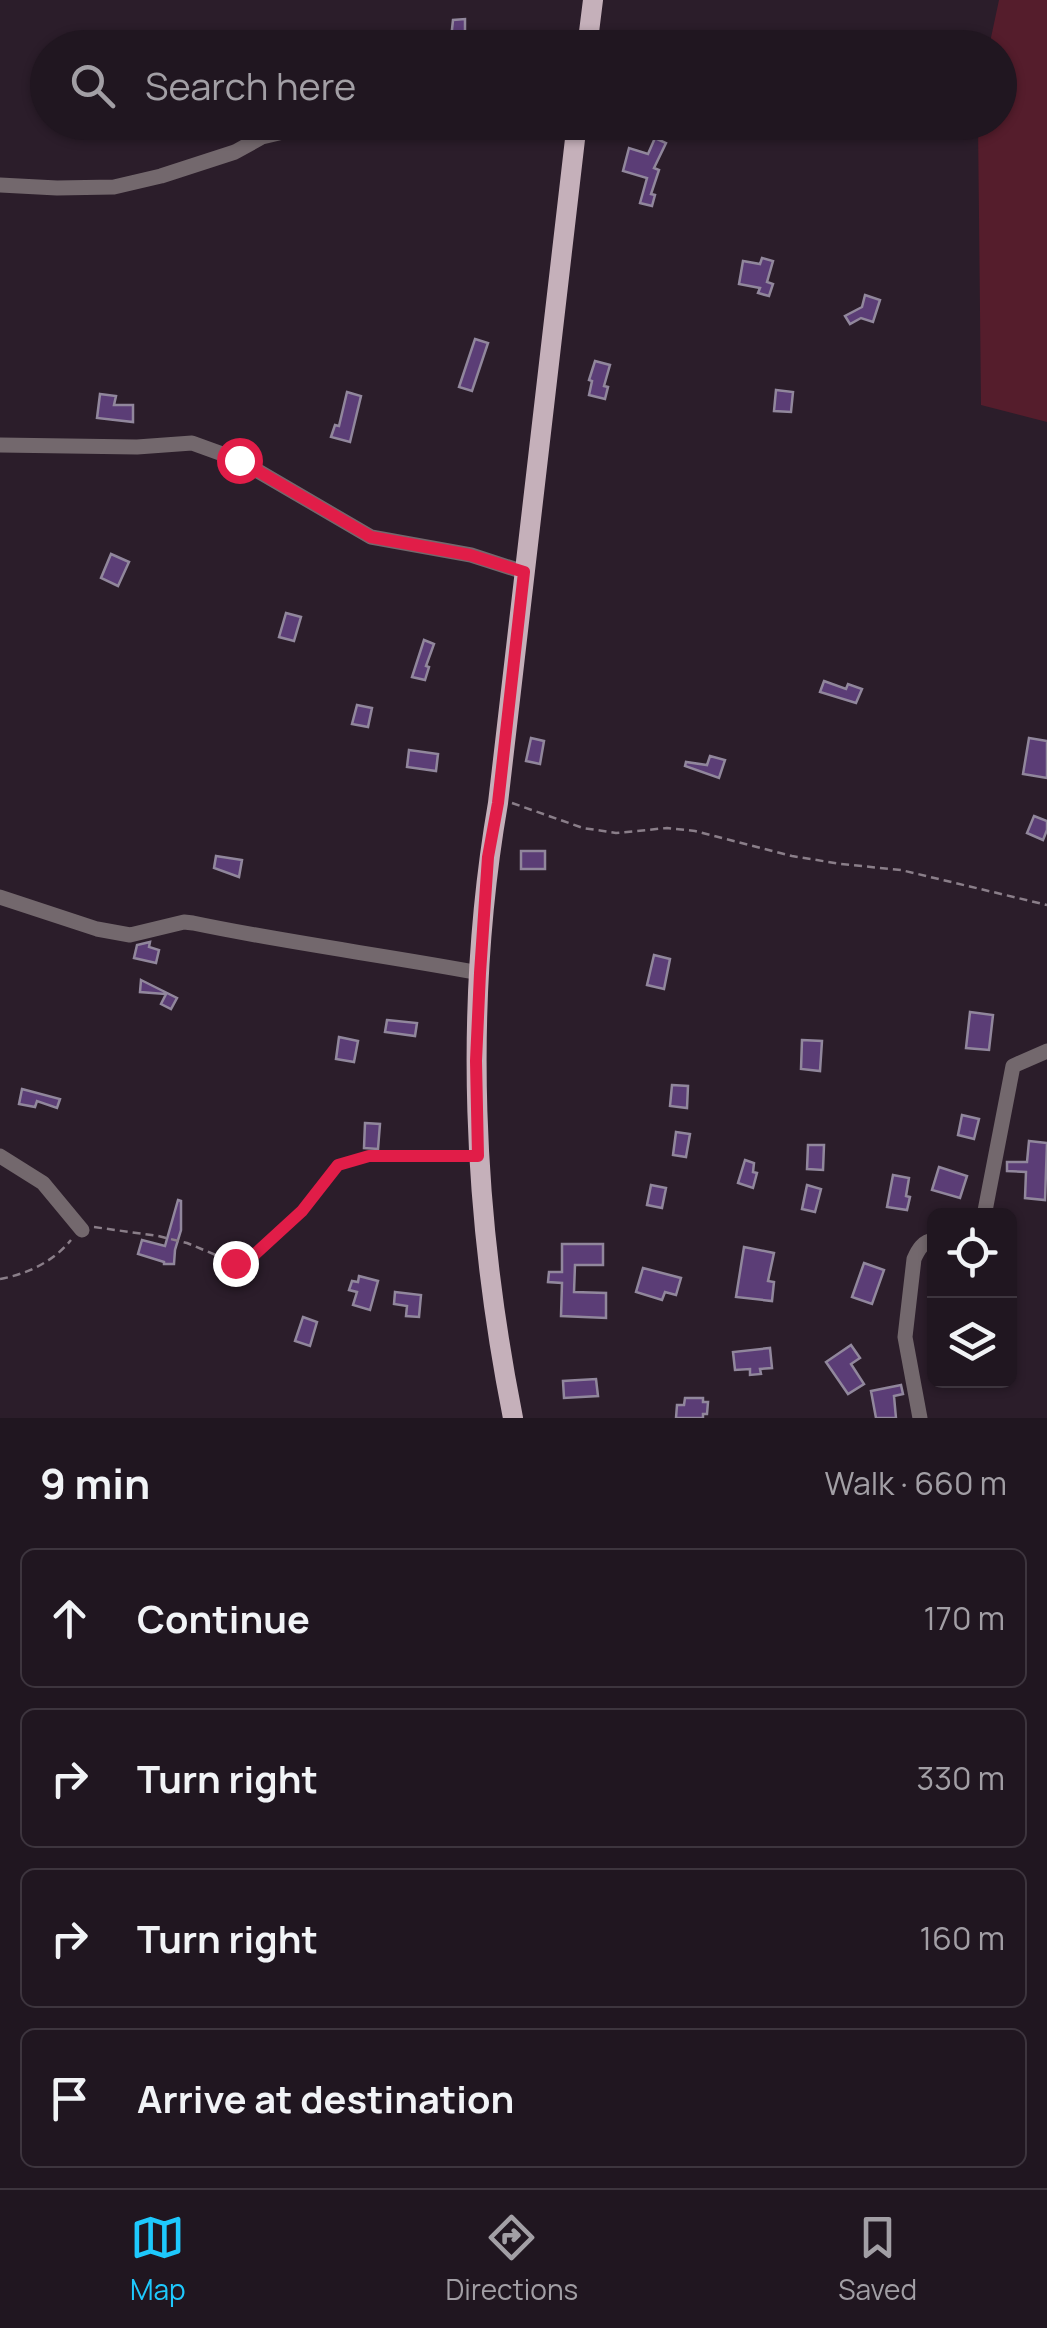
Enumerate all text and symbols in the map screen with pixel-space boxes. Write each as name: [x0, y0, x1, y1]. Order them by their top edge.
search box: [30, 30, 1017, 140]
icon: search: [65, 58, 120, 113]
text: Search here: [145, 59, 356, 111]
route start: [217, 438, 263, 484]
map controls: [927, 1208, 1017, 1388]
button: locate: [927, 1208, 1017, 1298]
route end: [213, 1241, 259, 1287]
button: layers: [927, 1298, 1017, 1388]
text: 9 min: [40, 1454, 150, 1512]
text: Walk · 660 m: [825, 1461, 1007, 1505]
icon: ahead: [42, 1591, 97, 1646]
text: Continue: [137, 1592, 310, 1644]
text: 170 m: [923, 1596, 1005, 1640]
icon: right: [42, 1751, 97, 1806]
text: Turn right: [137, 1752, 318, 1804]
text: 330 m: [917, 1756, 1005, 1800]
icon: right: [42, 1911, 97, 1966]
text: Turn right: [137, 1912, 318, 1964]
text: 160 m: [920, 1916, 1005, 1960]
icon: arrive: [42, 2071, 97, 2126]
text: Arrive at destination: [137, 2072, 514, 2124]
tab: Map: [130, 2210, 186, 2308]
tab: Directions: [446, 2210, 578, 2308]
tab: Saved: [838, 2210, 917, 2308]

